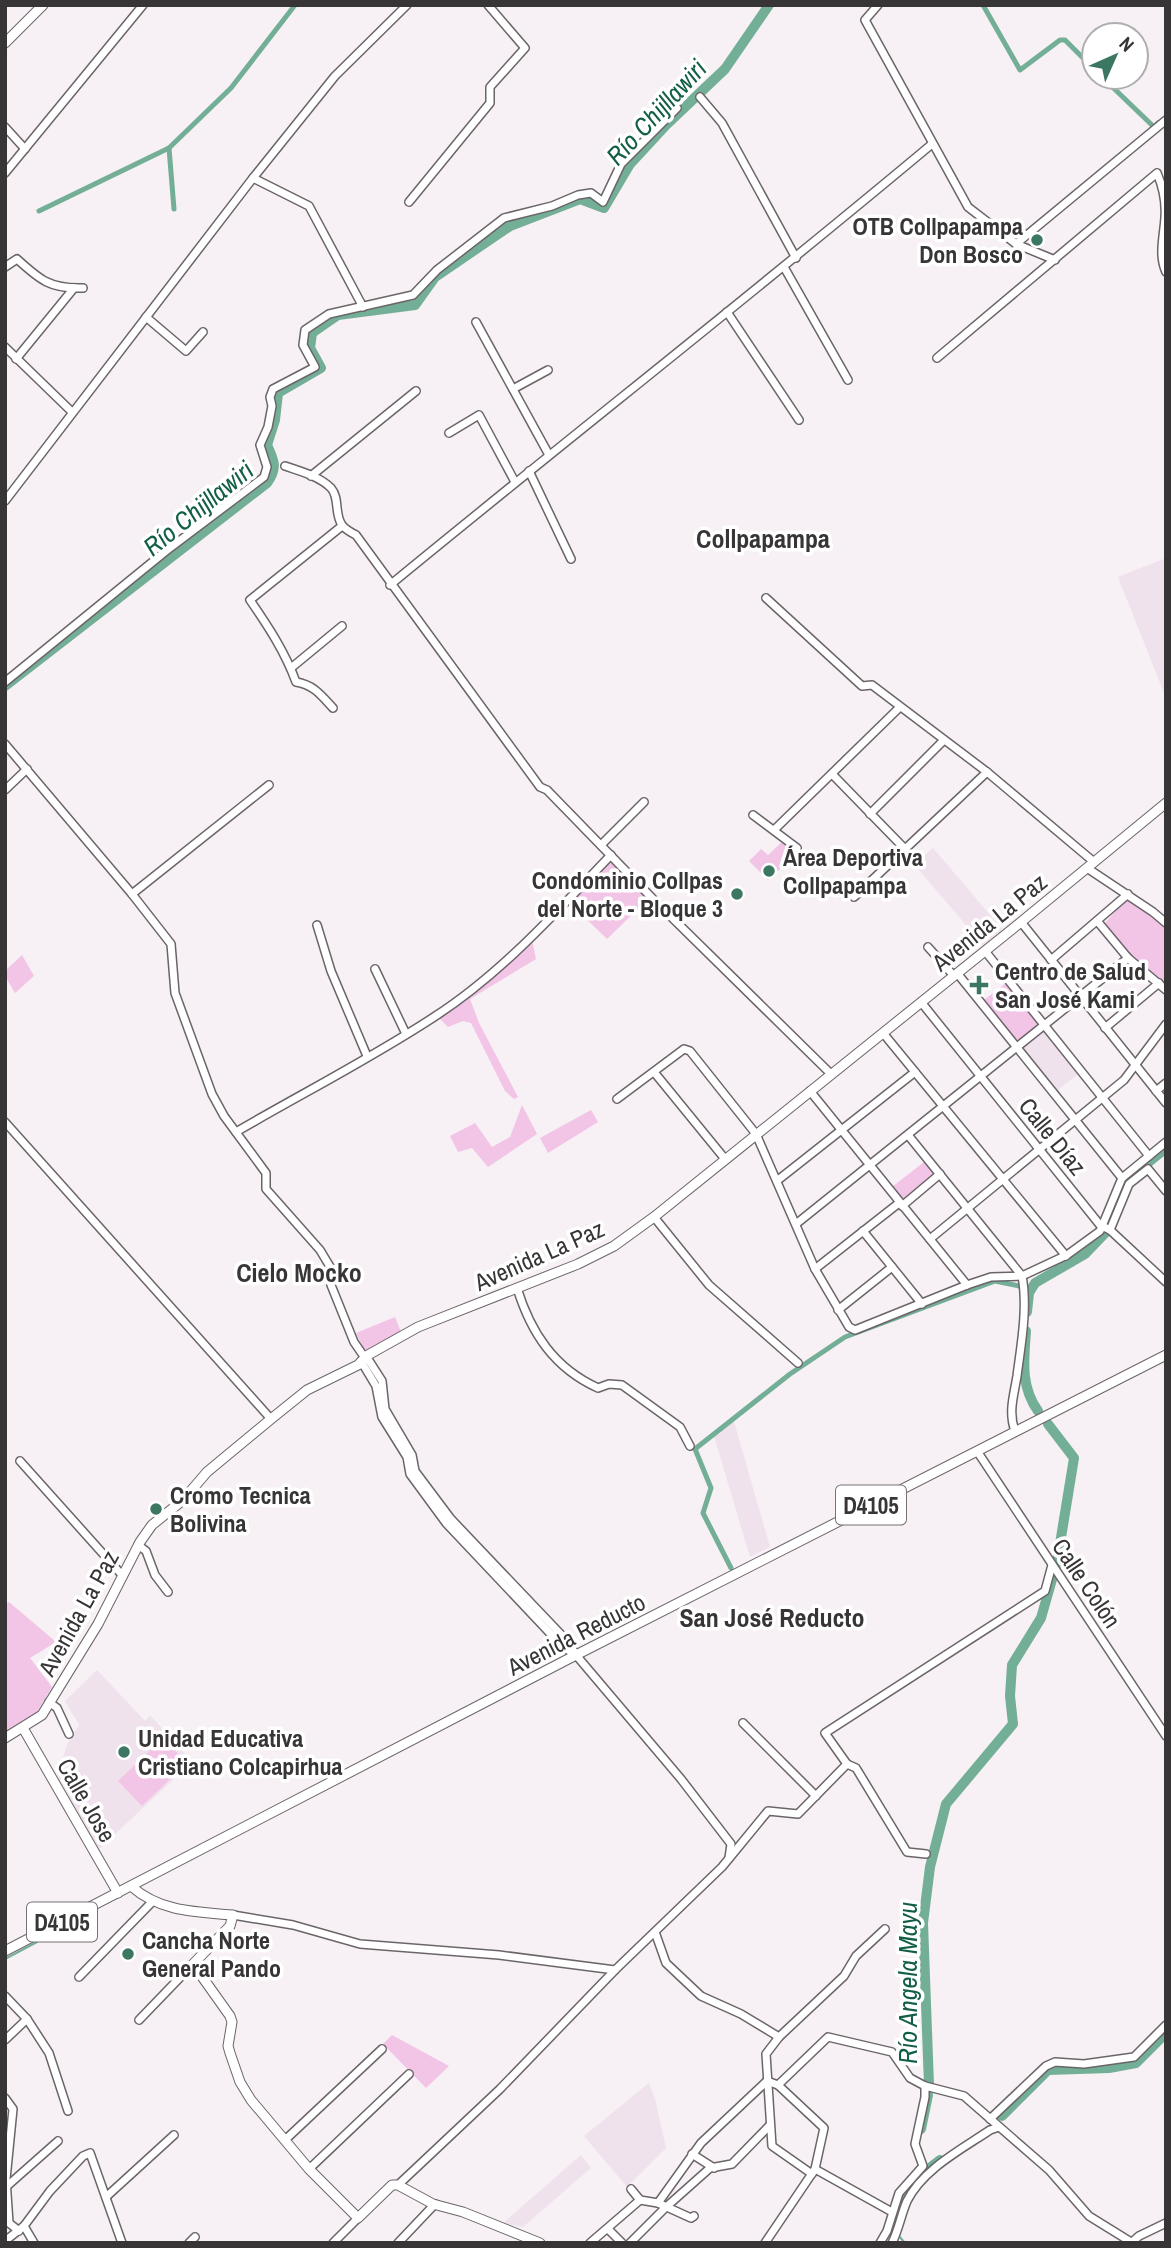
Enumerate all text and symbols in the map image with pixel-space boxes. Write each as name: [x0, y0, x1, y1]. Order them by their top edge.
north arrow: [1080, 21, 1150, 91]
text: N: [1114, 31, 1140, 57]
water label: Río Chijllawiri: [598, 51, 714, 172]
place label: OTB Collpapampa Don Bosco: [852, 210, 1023, 270]
marker: OTB Collpapampa Don Bosco: [1029, 232, 1045, 248]
water label: Río Chijllawiri: [135, 453, 261, 563]
district label: Collpapampa: [696, 521, 830, 556]
place label: Área Deportiva Collpapampa: [783, 841, 923, 901]
marker: Área Deportiva Collpapampa: [761, 863, 777, 879]
place label: Condominio Collpas del Norte - Bloque 3: [532, 864, 723, 924]
street label: Avenida La Paz: [924, 866, 1053, 979]
marker: Condominio Collpas del Norte - Bloque 3: [729, 886, 745, 902]
place label: Centro de Salud San José Kami: [995, 955, 1146, 1015]
marker: Centro de Salud San José Kami: [969, 975, 989, 995]
street label: Calle Díaz: [1012, 1091, 1094, 1181]
street label: Avenida La Paz: [468, 1212, 609, 1298]
district label: Cielo Mocko: [236, 1255, 362, 1290]
place label: Cromo Tecnica Bolivina: [170, 1479, 311, 1539]
road number: D4105: [836, 1486, 906, 1524]
marker: Cromo Tecnica Bolivina: [148, 1501, 164, 1517]
street label: Calle Colón: [1045, 1532, 1129, 1634]
street label: Avenida La Paz: [30, 1544, 126, 1682]
street label: Avenida Reducto: [501, 1586, 650, 1683]
district label: San José Reducto: [680, 1600, 864, 1635]
place label: Unidad Educativa Cristiano Colcapirhua: [138, 1722, 343, 1782]
marker: Unidad Educativa Cristiano Colcapirhua: [116, 1744, 132, 1760]
street label: Calle Jose: [50, 1752, 124, 1848]
road number: D4105: [27, 1902, 97, 1941]
water label: Río Angela Mayu: [890, 1902, 925, 2064]
place label: Cancha Norte General Pando: [142, 1924, 281, 1984]
marker: Cancha Norte General Pando: [120, 1946, 136, 1962]

